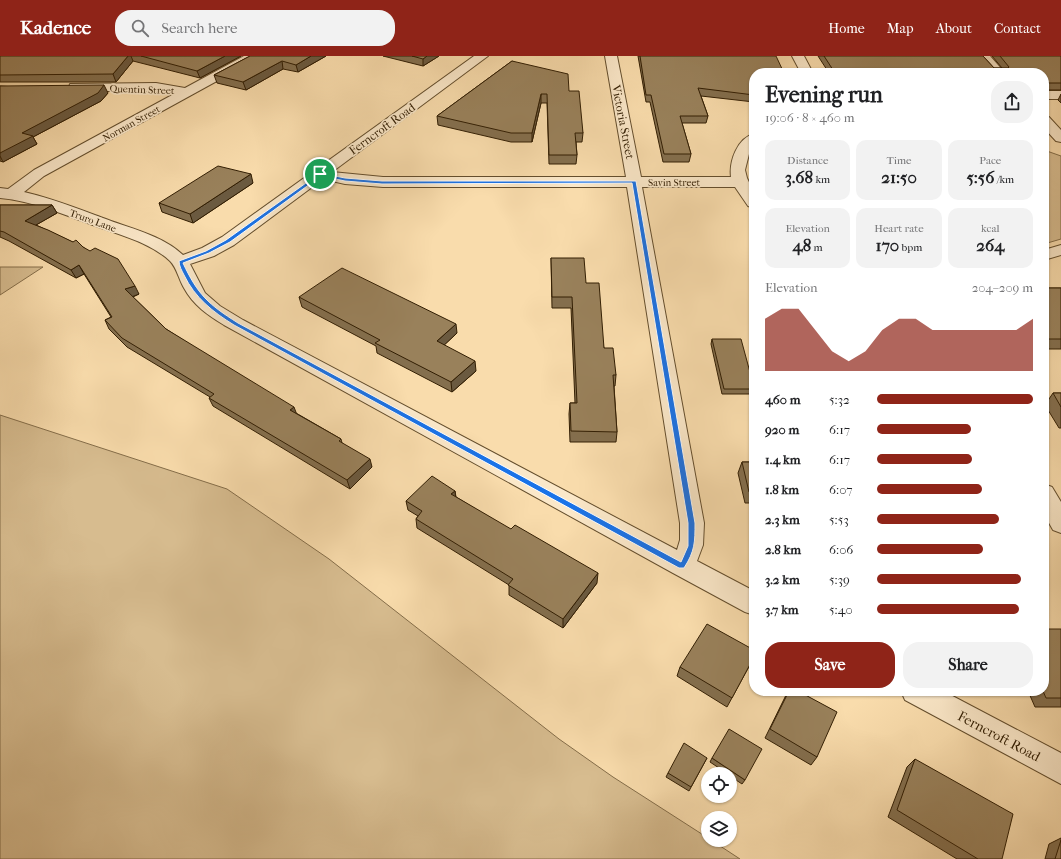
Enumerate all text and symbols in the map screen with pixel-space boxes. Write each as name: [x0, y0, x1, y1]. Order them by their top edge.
search box: [115, 10, 395, 46]
text: Kadence: [20, 17, 91, 39]
icon: search: [129, 17, 151, 39]
text: Search here: [161, 19, 237, 37]
text: Home: [828, 20, 865, 37]
text: Map: [887, 20, 914, 37]
text: About: [936, 20, 972, 37]
text: Contact: [994, 20, 1041, 37]
button: share: [991, 81, 1033, 123]
text: Evening run: [765, 82, 883, 108]
street label: Quentin Street: [109, 83, 175, 97]
street label: Victoria Street: [609, 83, 637, 161]
street label: Ferncroft Road: [346, 100, 418, 158]
street label: Norman Street: [101, 103, 163, 145]
text: 19:06 · 8 × 460 m: [765, 110, 855, 125]
text: Distance: [787, 154, 828, 167]
text: Time: [886, 154, 911, 167]
text: Pace: [979, 154, 1001, 167]
pin: [303, 157, 337, 191]
icon: arrive: [309, 163, 331, 185]
text: 3.68: [785, 167, 813, 187]
text: 21:50: [881, 167, 917, 187]
text: 5:56: [966, 167, 994, 187]
text: km: [813, 173, 830, 186]
text: /km: [994, 173, 1014, 186]
street label: Savin Street: [648, 177, 700, 189]
street label: Truro Lane: [68, 207, 118, 235]
text: Elevation: [785, 222, 830, 235]
text: Heart rate: [874, 222, 924, 235]
text: kcal: [981, 222, 1000, 235]
text: 48: [793, 235, 811, 255]
text: 170: [876, 235, 899, 255]
text: 264: [976, 235, 1004, 255]
text: m: [811, 241, 823, 254]
text: bpm: [899, 241, 922, 254]
text: Elevation: [765, 280, 818, 295]
text: 204–209 m: [972, 280, 1033, 295]
text: 460 m: [765, 392, 800, 407]
text: 5:32: [829, 392, 850, 407]
text: 920 m: [765, 422, 799, 437]
text: 6:17: [829, 422, 850, 437]
text: 1.4 km: [765, 452, 800, 467]
text: 6:17: [829, 452, 850, 467]
text: 1.8 km: [765, 482, 799, 497]
text: 6:07: [829, 482, 853, 497]
text: 2.3 km: [765, 512, 800, 527]
text: 5:53: [829, 512, 849, 527]
text: 2.8 km: [765, 542, 801, 557]
text: 6:06: [829, 542, 853, 557]
text: 3.2 km: [765, 572, 800, 587]
text: 5:39: [829, 572, 850, 587]
text: 3.7 km: [765, 602, 799, 617]
text: 5:40: [829, 602, 853, 617]
button: Save: [765, 642, 895, 688]
button: Share: [903, 642, 1033, 688]
street label: Ferncroft Road: [955, 708, 1043, 766]
map controls: [701, 767, 737, 847]
button: locate: [701, 767, 737, 803]
button: layers: [701, 811, 737, 847]

